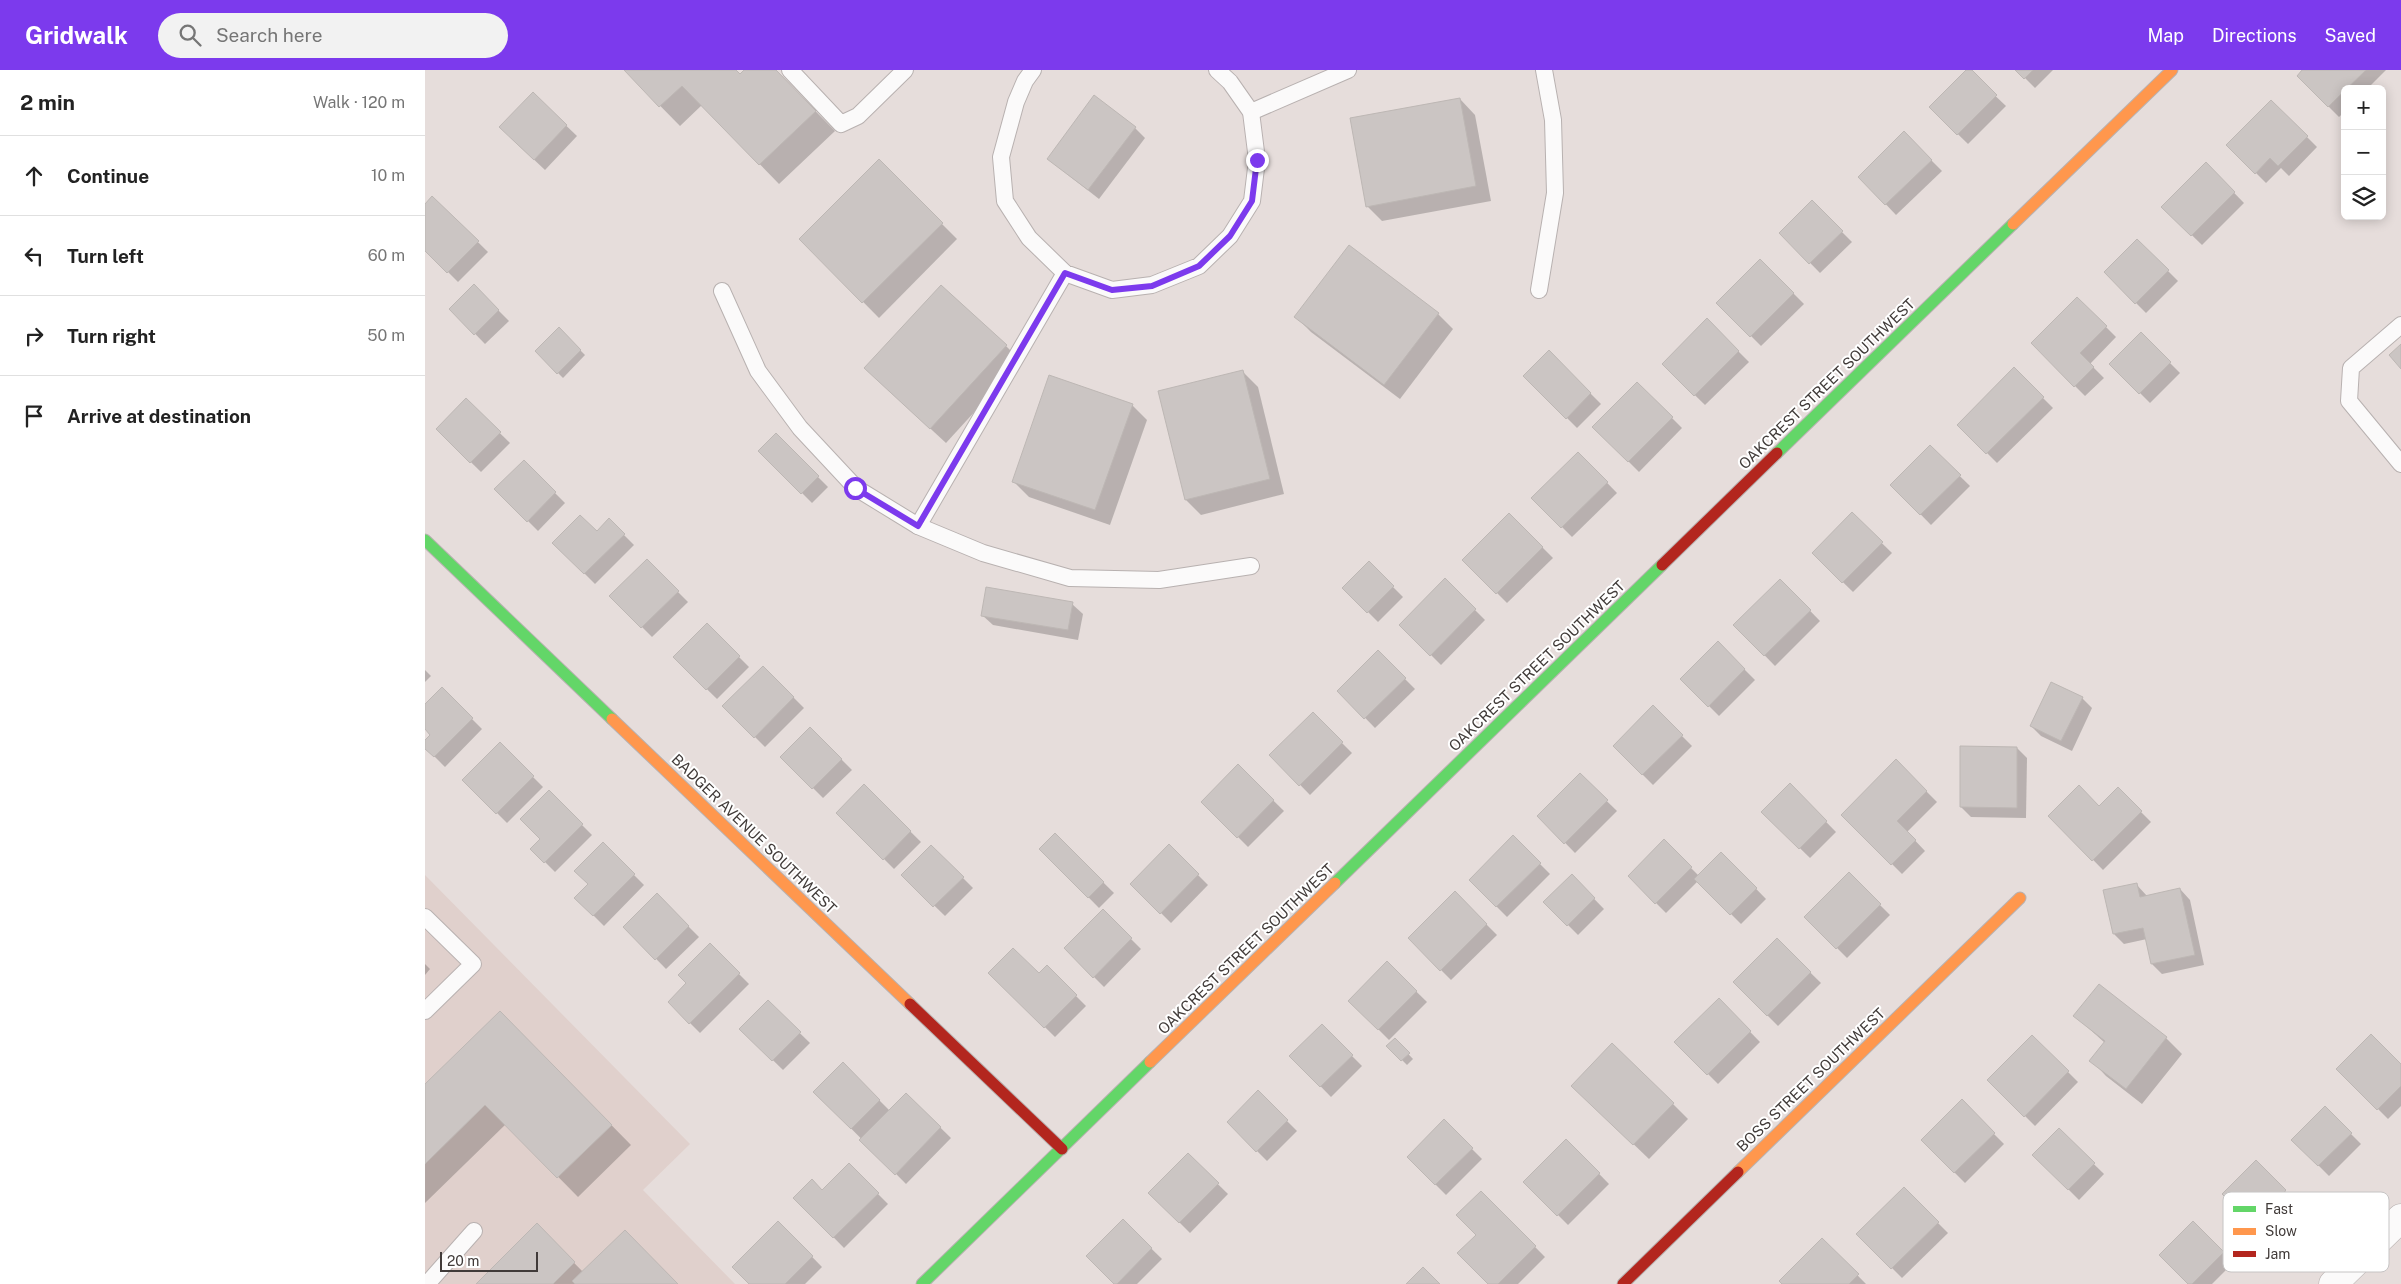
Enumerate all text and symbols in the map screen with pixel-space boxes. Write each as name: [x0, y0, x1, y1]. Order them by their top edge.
search box: [158, 13, 508, 58]
text: Gridwalk: [25, 21, 128, 49]
icon: search: [176, 21, 204, 49]
text: Search here: [216, 24, 323, 46]
text: Map: [2147, 25, 2184, 46]
text: Directions: [2212, 25, 2297, 46]
text: Saved: [2325, 25, 2376, 46]
map controls: [2341, 85, 2386, 220]
button: +: [2341, 85, 2386, 130]
text: 2 min: [20, 90, 75, 115]
text: Walk · 120 m: [313, 93, 405, 112]
button: −: [2341, 130, 2386, 175]
route end: [1246, 149, 1269, 172]
icon: ahead: [20, 162, 48, 190]
text: Continue: [67, 165, 149, 187]
text: 10 m: [371, 166, 405, 185]
button: layers: [2341, 175, 2386, 220]
icon: left: [20, 242, 48, 270]
text: Turn left: [67, 245, 144, 267]
text: 60 m: [368, 246, 405, 265]
street label: OAKCREST STREET SOUTHWEST: [1735, 295, 1918, 472]
icon: right: [20, 322, 48, 350]
text: Turn right: [67, 325, 156, 347]
text: 50 m: [367, 326, 405, 345]
icon: arrive: [20, 402, 48, 430]
text: Arrive at destination: [67, 405, 251, 427]
route start: [844, 477, 867, 500]
street label: OAKCREST STREET SOUTHWEST: [1445, 577, 1628, 754]
street label: BADGER AVENUE SOUTHWEST: [669, 750, 840, 917]
street label: OAKCREST STREET SOUTHWEST: [1154, 860, 1337, 1037]
street label: BOSS STREET SOUTHWEST: [1733, 1004, 1888, 1155]
legend: [2223, 1192, 2389, 1272]
text: Fast: [2265, 1201, 2293, 1217]
text: Slow: [2265, 1223, 2297, 1239]
text: Jam: [2265, 1246, 2290, 1262]
scale bar: [440, 1249, 537, 1272]
text: 20 m: [447, 1253, 479, 1269]

